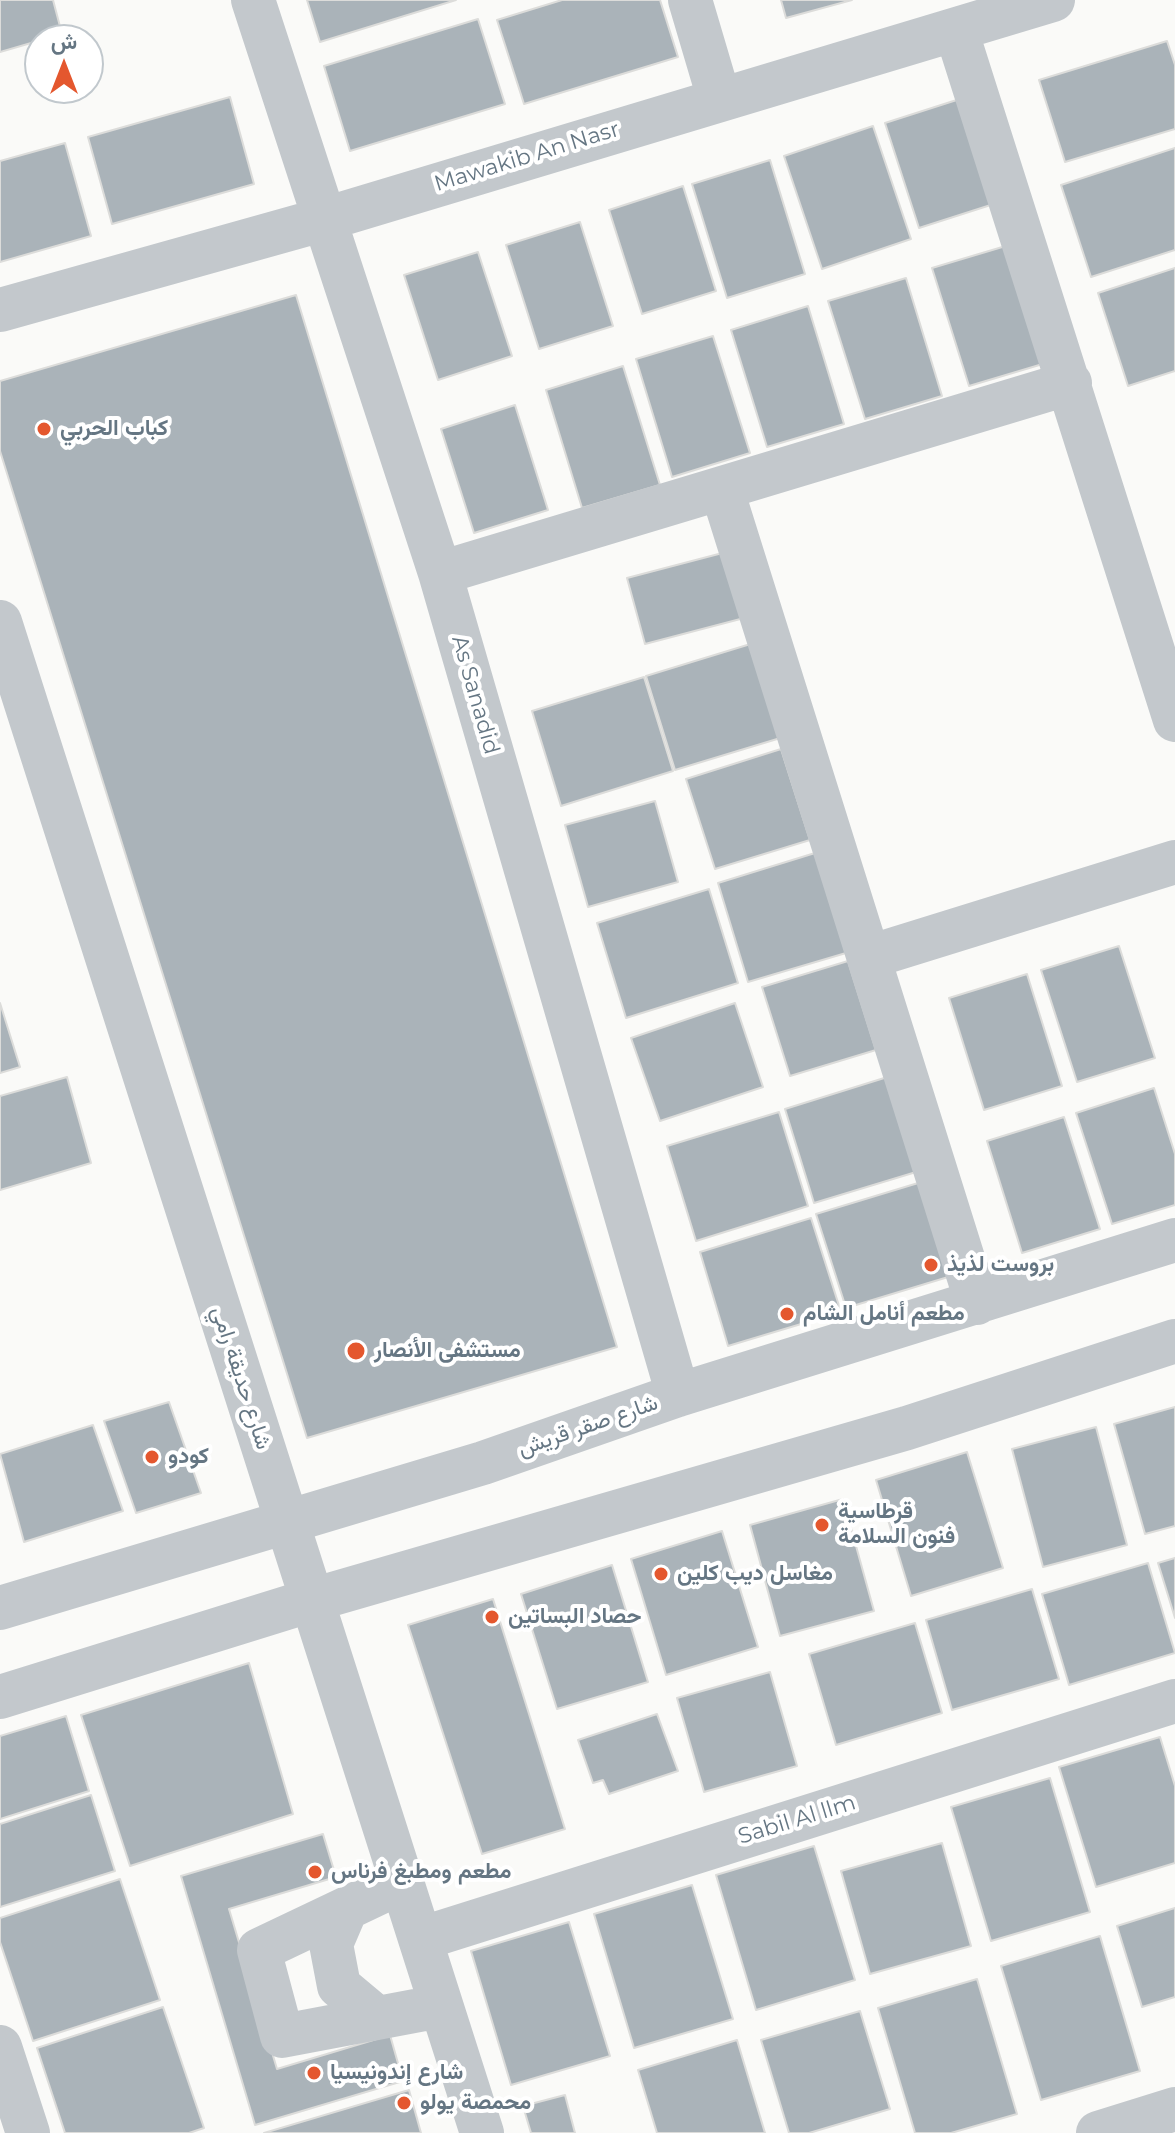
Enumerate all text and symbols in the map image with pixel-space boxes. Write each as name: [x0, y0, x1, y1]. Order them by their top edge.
north arrow: [24, 24, 104, 104]
text: ش: [51, 28, 77, 55]
street label: Mawakib An Nasr: [431, 116, 623, 198]
place label: كباب الحربي: [60, 416, 168, 442]
marker: كباب الحربي: [35, 420, 53, 438]
street label: As Sanadid: [445, 633, 505, 757]
place label: بروست لذيذ: [947, 1252, 1054, 1278]
marker: بروست لذيذ: [922, 1256, 940, 1274]
place label: مطعم أنامل الشام: [803, 1301, 965, 1327]
street label: شارع حديقة رامي: [205, 1303, 277, 1453]
marker: مطعم أنامل الشام: [778, 1305, 796, 1323]
place label: مستشفى الأنصار: [374, 1338, 521, 1364]
marker: مستشفى الأنصار: [345, 1340, 367, 1362]
street label: شارع صقر قريش: [515, 1390, 661, 1462]
place label: كودو: [168, 1444, 209, 1470]
marker: كودو: [143, 1448, 161, 1466]
place label: قرطاسية فنون السلامة: [838, 1499, 955, 1550]
marker: قرطاسية فنون السلامة: [813, 1516, 831, 1534]
place label: مغاسل ديب كلين: [677, 1561, 833, 1587]
marker: مغاسل ديب كلين: [652, 1565, 670, 1583]
place label: حصاد البساتين: [508, 1604, 641, 1630]
marker: حصاد البساتين: [483, 1608, 501, 1626]
street label: Sabil Al llm: [735, 1790, 859, 1850]
place label: مطعم ومطبغ فرناس: [331, 1859, 512, 1885]
marker: مطعم ومطبغ فرناس: [306, 1863, 324, 1881]
place label: شارع إندونيسيا: [330, 2060, 463, 2086]
marker: شارع إندونيسيا: [305, 2064, 323, 2082]
place label: محمصة يولو: [420, 2090, 531, 2116]
marker: محمصة يولو: [395, 2094, 413, 2112]

